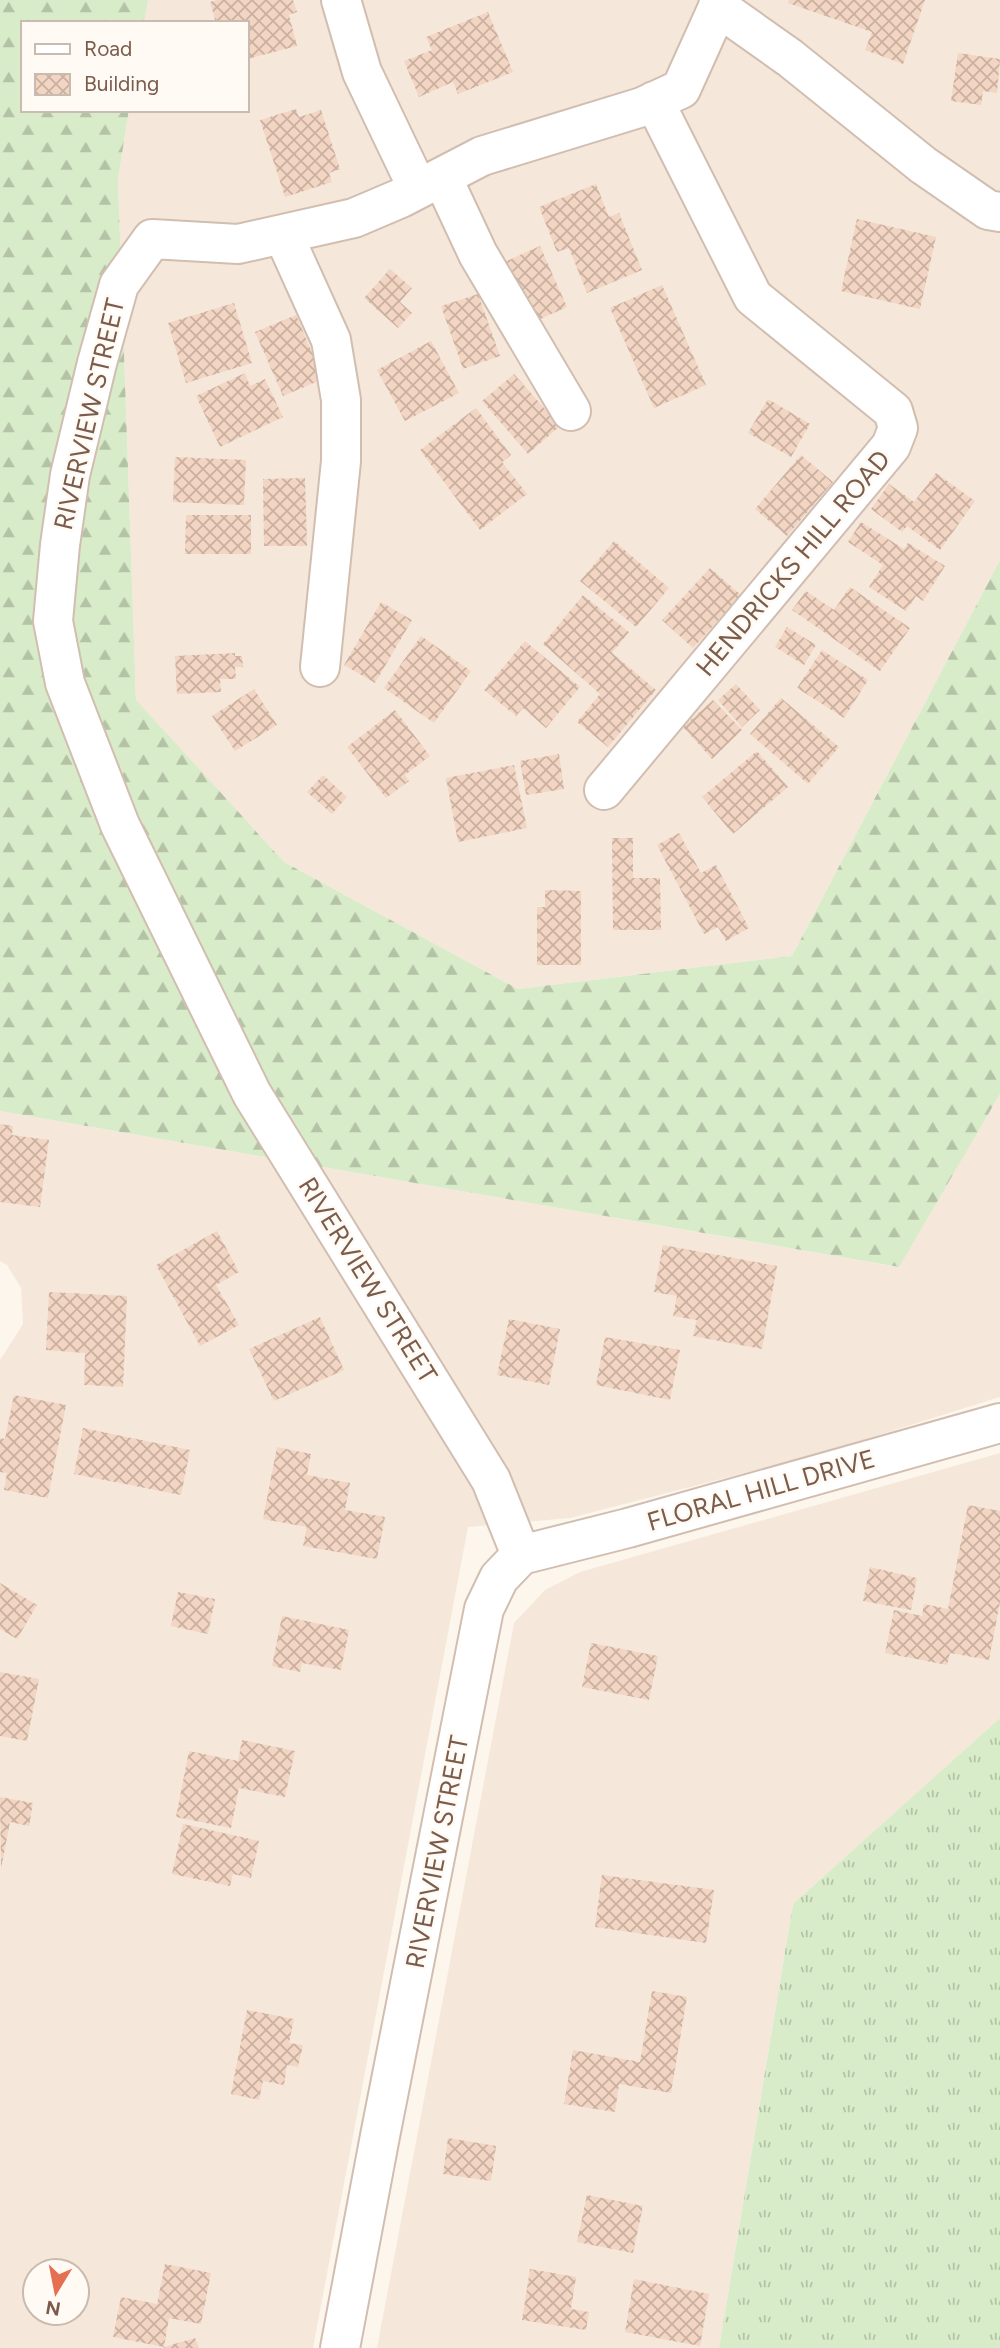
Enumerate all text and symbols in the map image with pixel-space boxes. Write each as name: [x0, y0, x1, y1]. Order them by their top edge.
legend: [21, 21, 248, 112]
text: Road: [84, 36, 132, 61]
text: Building: [84, 71, 159, 96]
street label: RIVERVIEW STREET: [47, 295, 131, 533]
street label: HENDRICKS HILL ROAD: [689, 443, 897, 683]
street label: RIVERVIEW STREET: [292, 1171, 445, 1389]
street label: FLORAL HILL DRIVE: [643, 1442, 879, 1538]
street label: RIVERVIEW STREET: [399, 1732, 475, 1971]
north arrow: [21, 2257, 91, 2327]
text: N: [44, 2296, 62, 2321]

